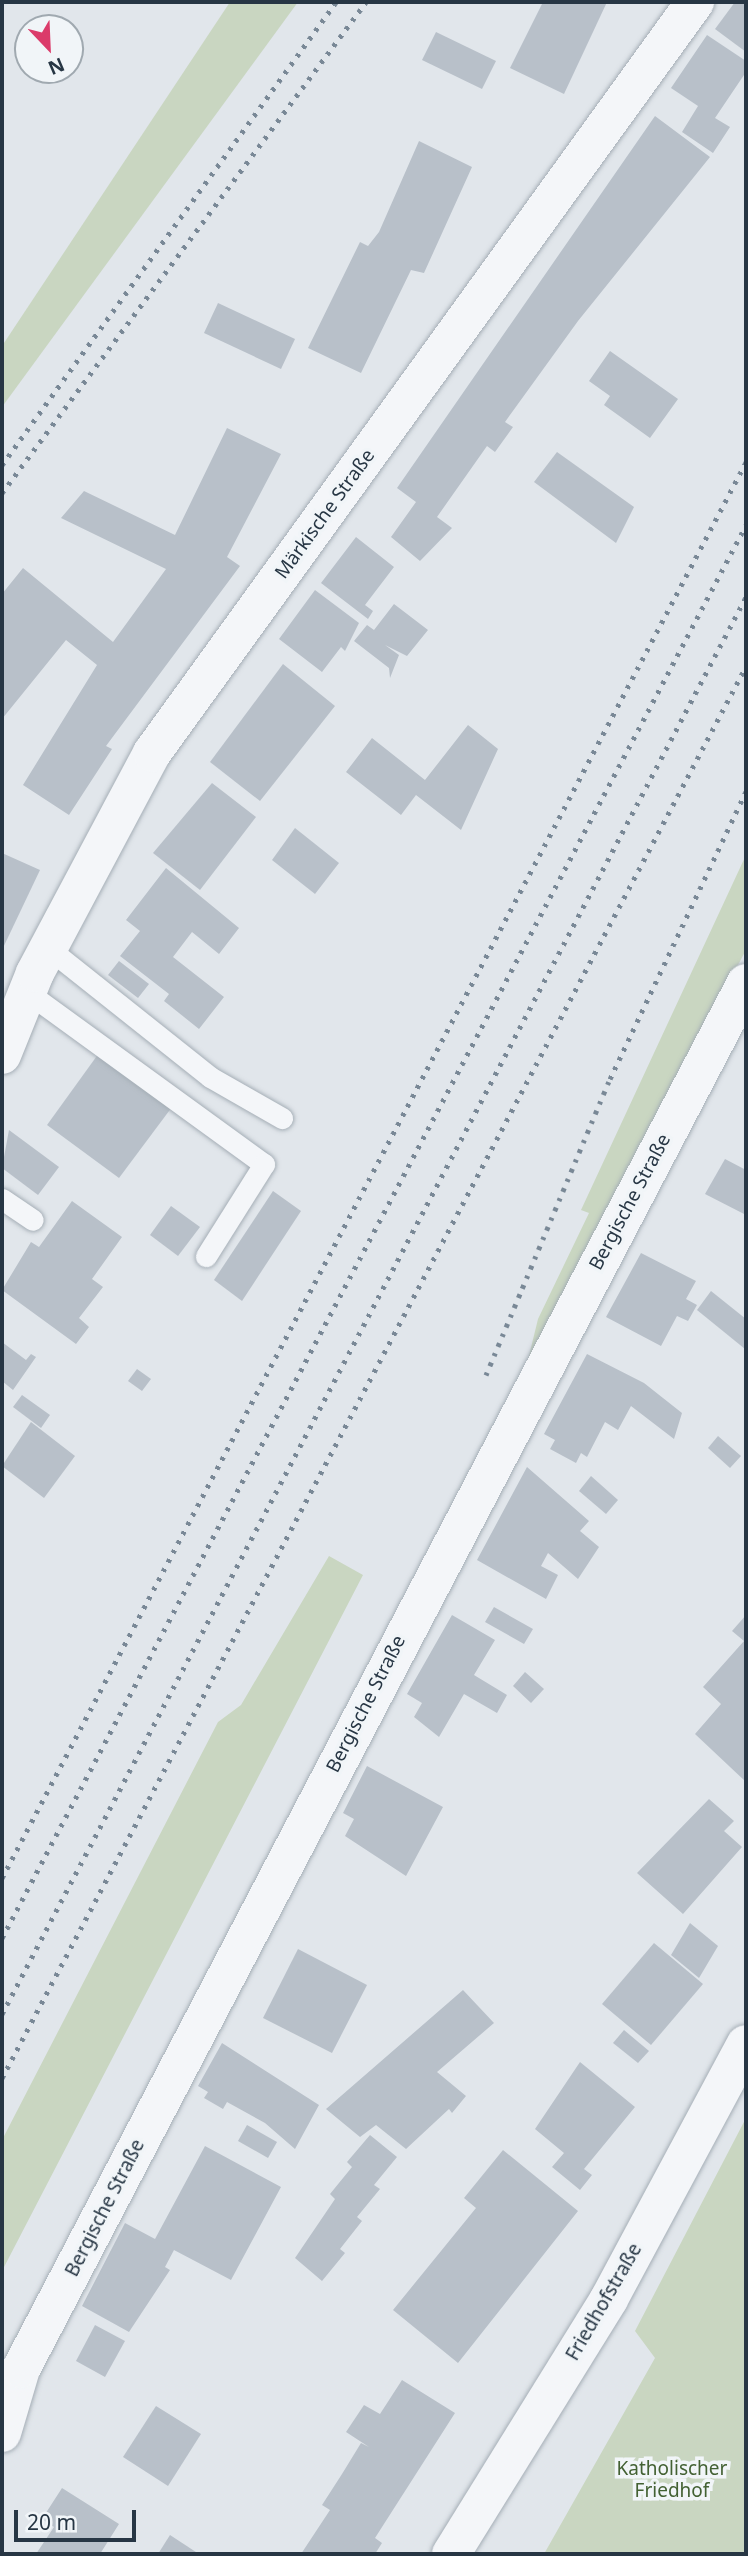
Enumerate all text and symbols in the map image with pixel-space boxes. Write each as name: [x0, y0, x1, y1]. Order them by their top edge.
north arrow: [14, 14, 84, 84]
text: N: [44, 52, 69, 81]
street label: Märkische Straße: [270, 445, 380, 583]
street label: Bergische Straße: [584, 1130, 676, 1274]
street label: Bergische Straße: [322, 1632, 410, 1776]
street label: Bergische Straße: [61, 2136, 149, 2280]
street label: Friedhofstraße: [561, 2239, 647, 2365]
park label: Katholischer Friedhof: [617, 2458, 727, 2502]
scale bar: [18, 2496, 140, 2540]
text: 20 m: [27, 2508, 76, 2536]

